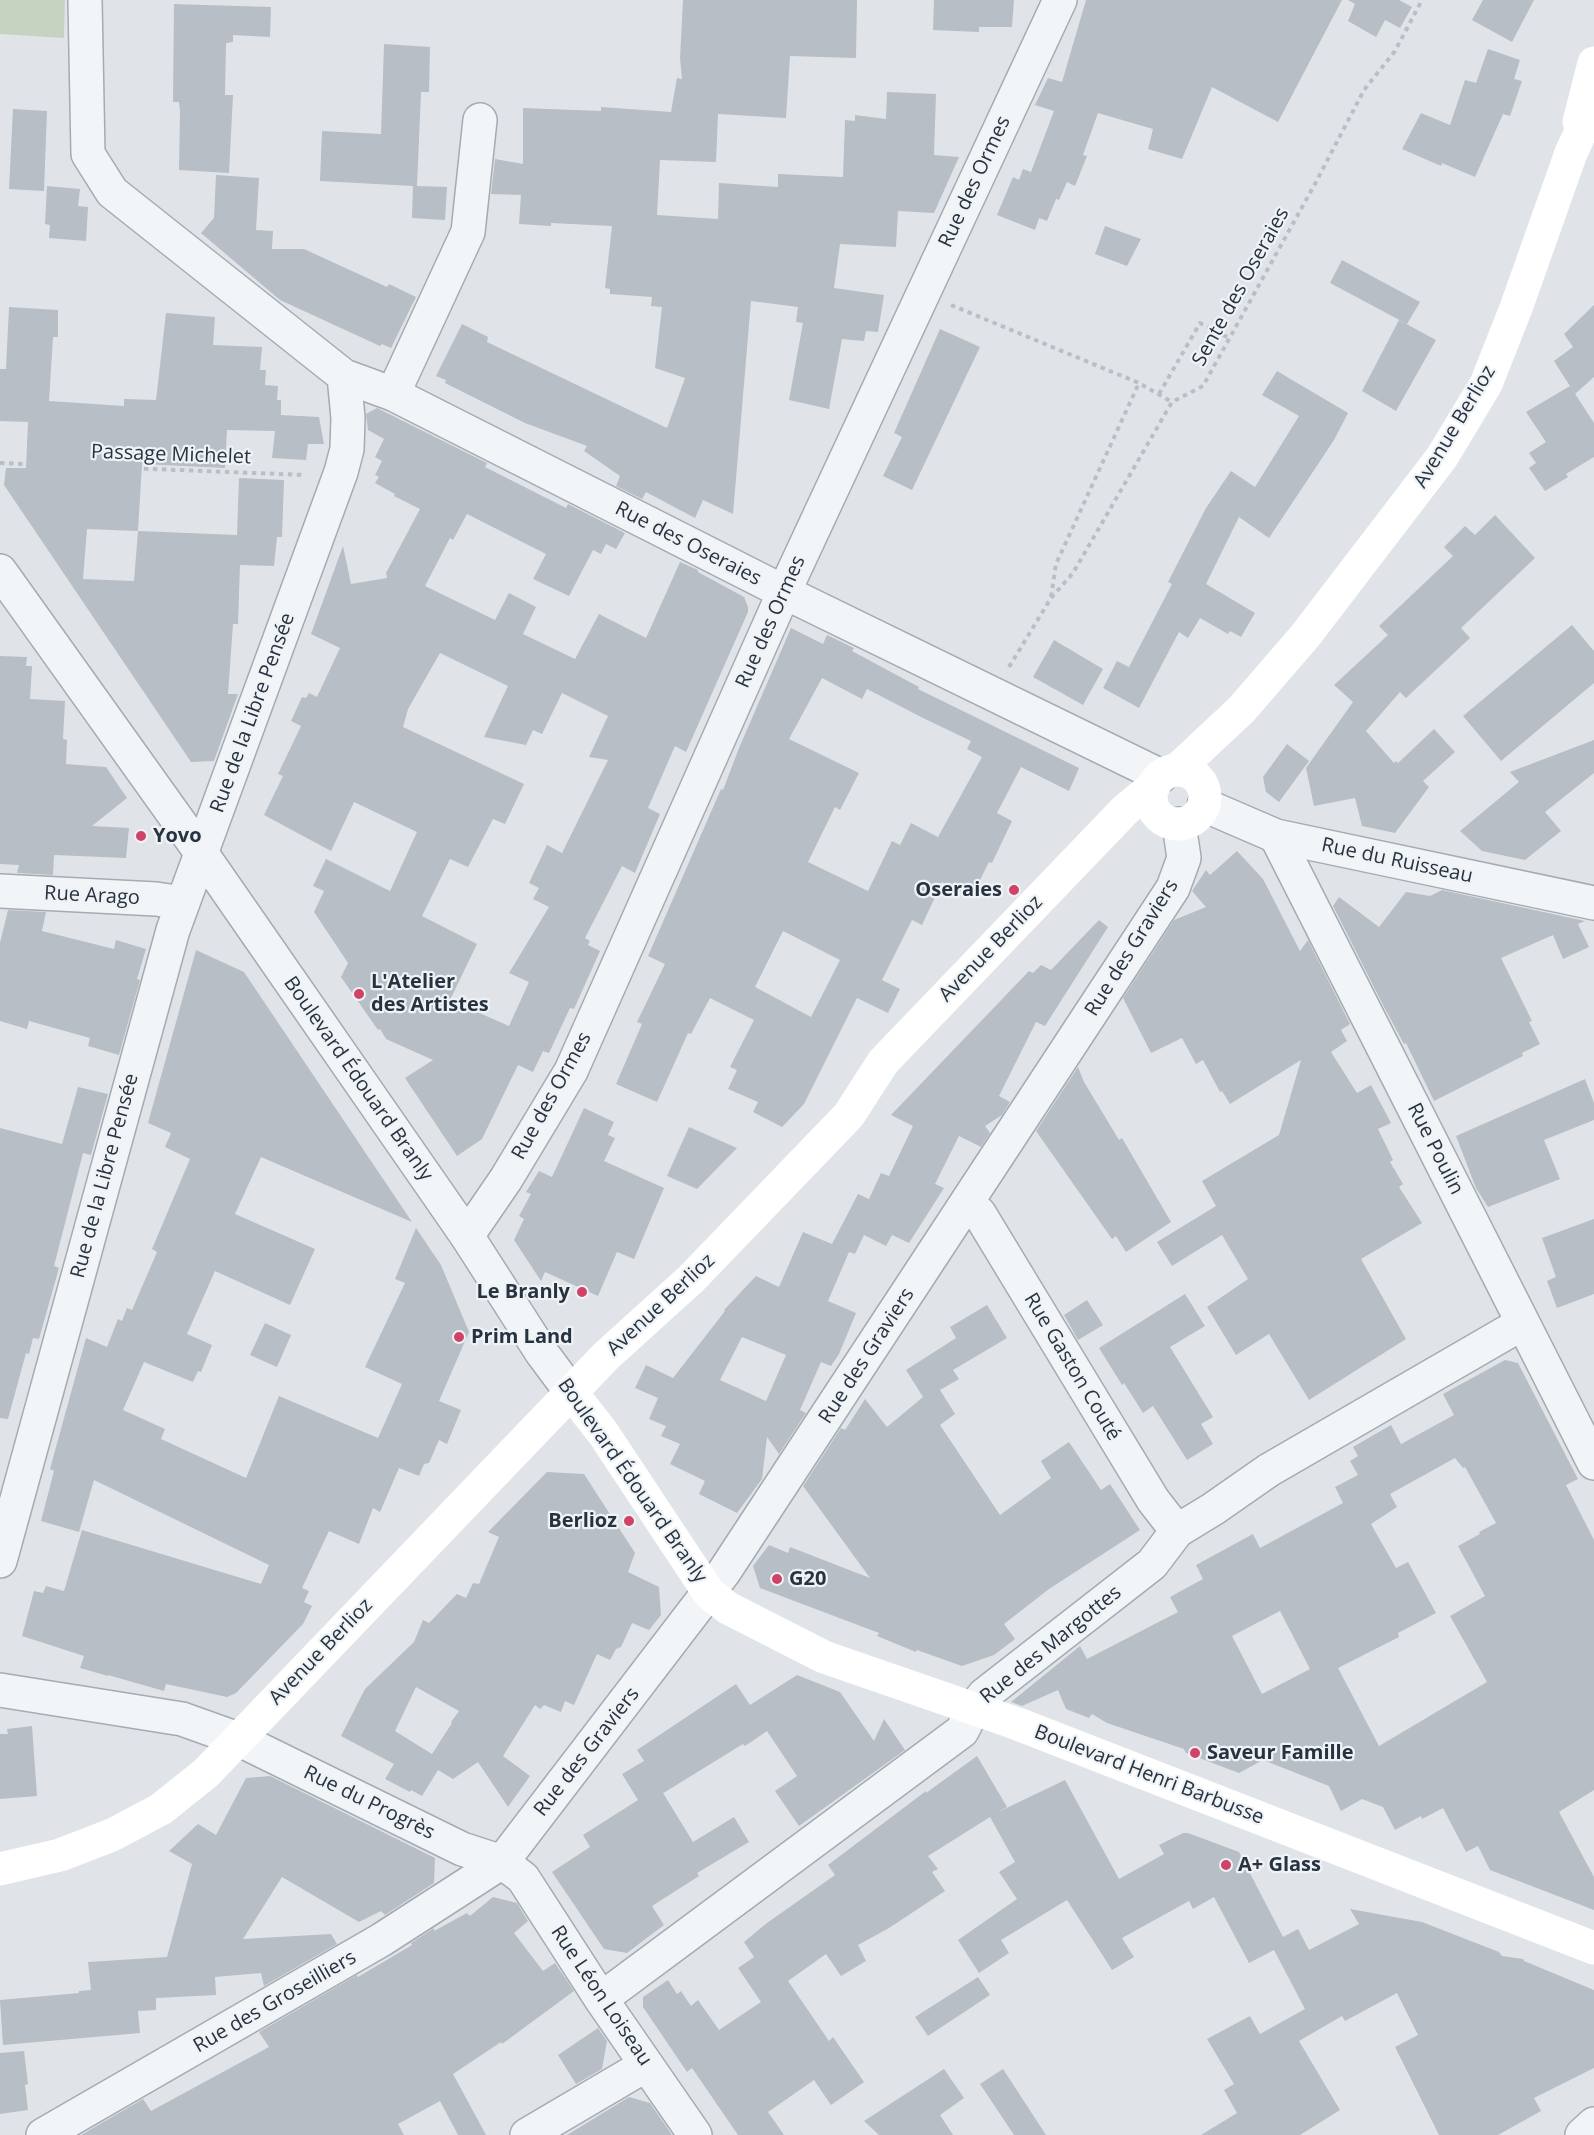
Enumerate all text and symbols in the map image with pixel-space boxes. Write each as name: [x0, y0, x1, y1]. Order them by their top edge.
street label: Rue des Ormes: [934, 112, 1016, 252]
street label: Sente des Oseraies: [1187, 204, 1295, 370]
street label: Avenue Berlioz: [1409, 361, 1501, 493]
street label: Passage Michelet: [91, 440, 251, 470]
street label: Rue des Oseraies: [611, 497, 765, 591]
street label: Rue des Ormes: [731, 552, 811, 692]
street label: Rue de la Libre Pensée: [206, 610, 300, 816]
place label: Yovo: [153, 824, 202, 848]
marker: Yovo: [134, 829, 148, 843]
street label: Rue du Ruisseau: [1319, 833, 1475, 889]
street label: Rue des Graviers: [1080, 875, 1184, 1021]
place label: Oseraies: [915, 878, 1002, 902]
street label: Rue Arago: [44, 882, 140, 910]
marker: Oseraies: [1007, 883, 1021, 897]
street label: Avenue Berlioz: [934, 891, 1048, 1007]
place label: L'Atelier des Artistes: [371, 970, 489, 1017]
street label: Boulevard Édouard Branly: [278, 972, 438, 1186]
marker: L'Atelier des Artistes: [352, 987, 366, 1001]
street label: Rue des Ormes: [507, 1028, 597, 1164]
street label: Rue de la Libre Pensée: [66, 1071, 144, 1281]
street label: Rue Poulin: [1402, 1099, 1468, 1199]
street label: Avenue Berlioz: [602, 1249, 720, 1361]
place label: Le Branly: [476, 1280, 570, 1304]
street label: Rue des Graviers: [814, 1284, 920, 1428]
marker: Le Branly: [575, 1285, 589, 1299]
street label: Rue Gaston Couté: [1018, 1289, 1126, 1445]
place label: Prim Land: [471, 1325, 573, 1349]
marker: Prim Land: [452, 1330, 466, 1344]
street label: Boulevard Édouard Branly: [552, 1374, 712, 1588]
place label: Berlioz: [548, 1509, 617, 1533]
marker: Berlioz: [622, 1514, 636, 1528]
place label: G20: [789, 1567, 826, 1591]
marker: G20: [770, 1572, 784, 1586]
street label: Rue des Margottes: [976, 1581, 1126, 1709]
street label: Avenue Berlioz: [264, 1594, 378, 1710]
street label: Rue des Graviers: [529, 1683, 645, 1821]
street label: Boulevard Henri Barbusse: [1031, 1720, 1267, 1830]
place label: Saveur Famille: [1207, 1741, 1354, 1765]
marker: Saveur Famille: [1188, 1746, 1202, 1760]
street label: Rue du Progrès: [300, 1761, 438, 1845]
place label: A+ Glass: [1238, 1853, 1321, 1877]
marker: A+ Glass: [1219, 1858, 1233, 1872]
street label: Rue Léon Loiseau: [545, 1921, 657, 2071]
street label: Rue des Groseilliers: [189, 1946, 361, 2058]

